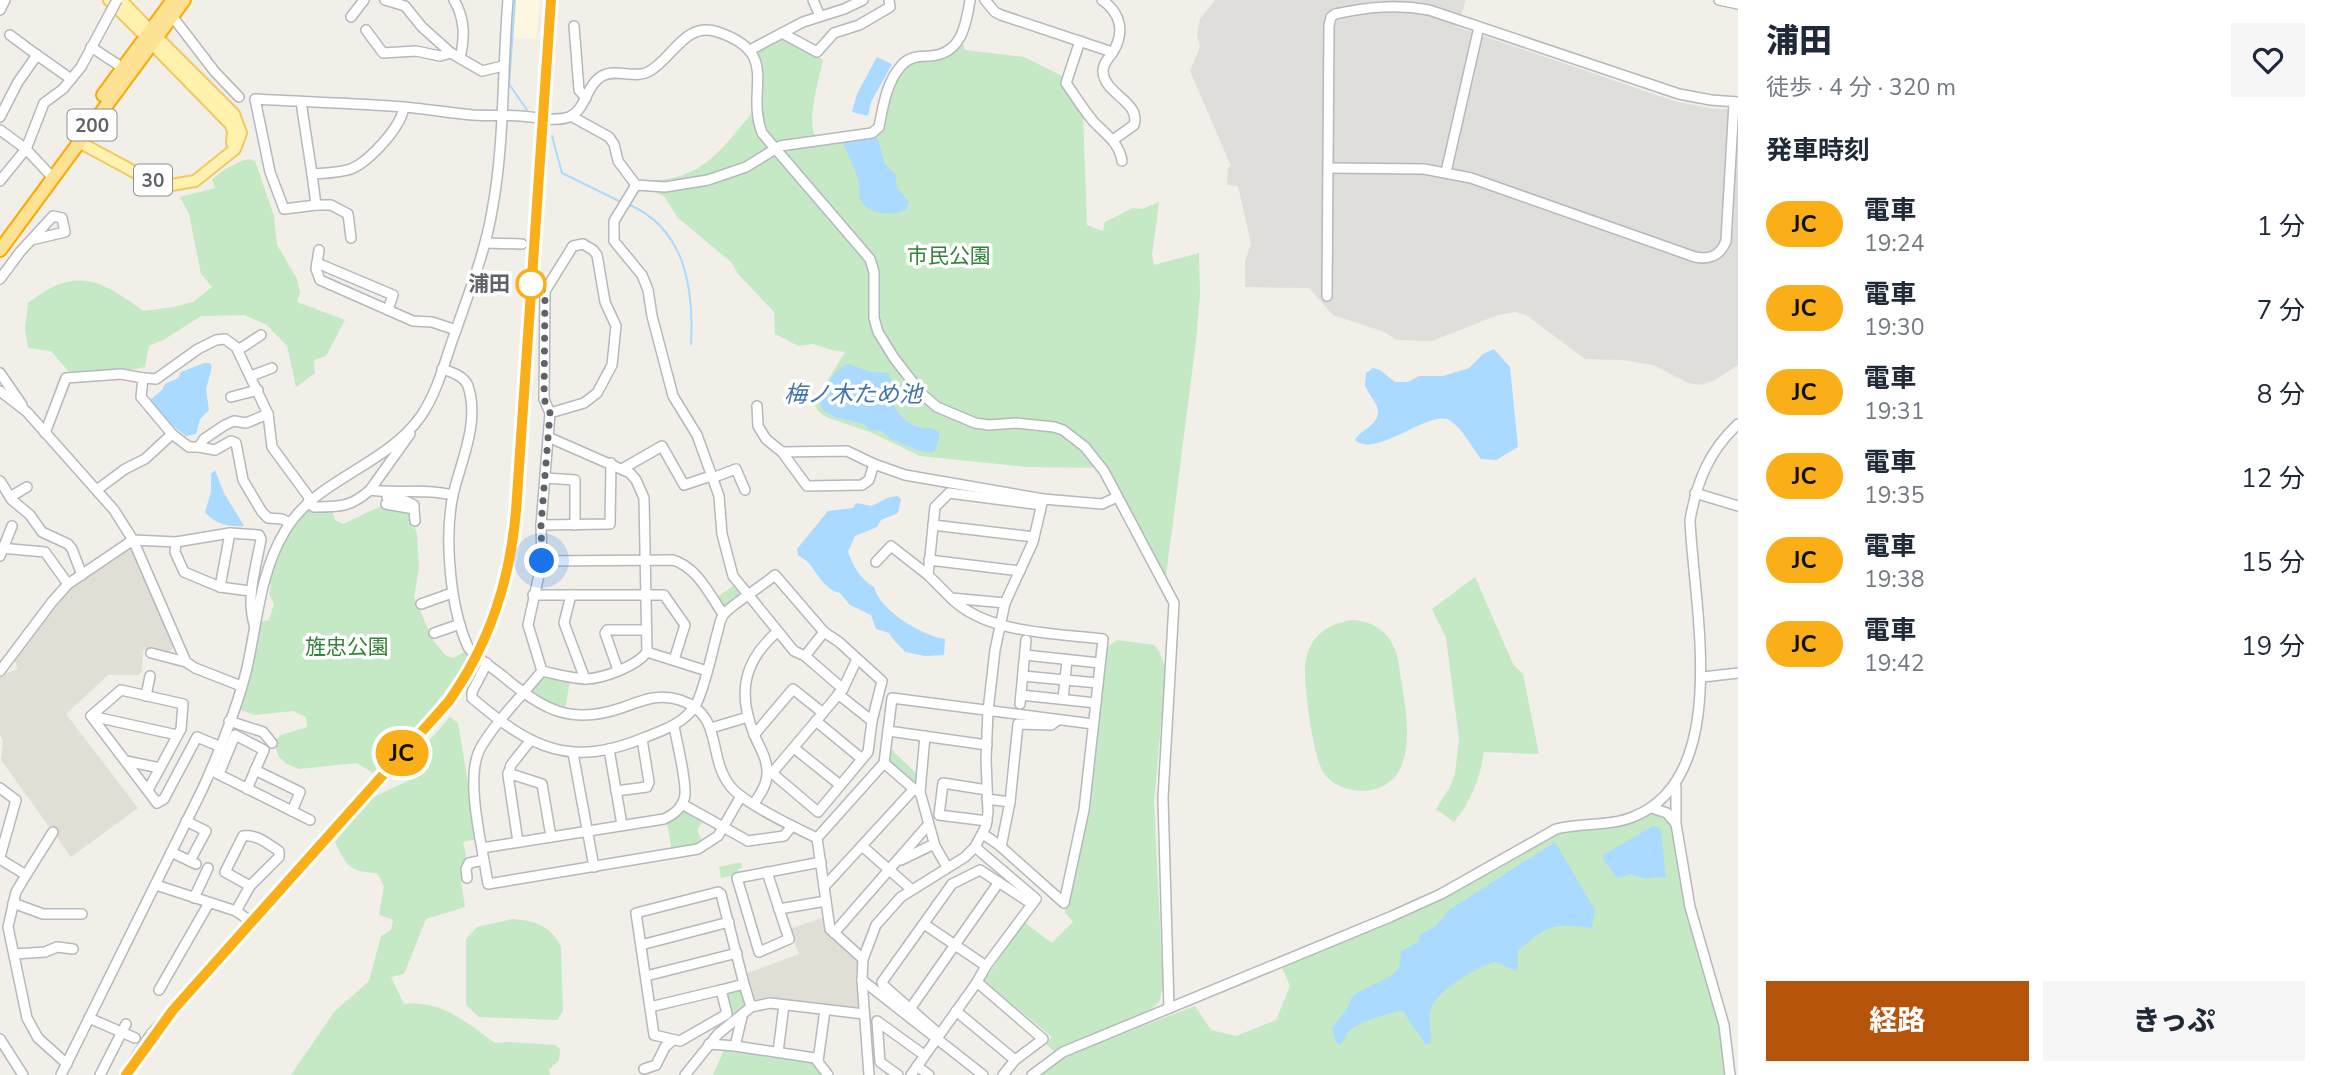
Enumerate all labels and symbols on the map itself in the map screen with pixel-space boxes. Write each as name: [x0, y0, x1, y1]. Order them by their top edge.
road number: 200: [68, 110, 116, 140]
road number: 30: [134, 164, 172, 196]
park label: 市民公園: [907, 242, 991, 270]
marker: 浦田: [516, 269, 546, 299]
place label: 浦田: [468, 270, 510, 298]
water label: 梅ノ木ため池: [784, 379, 924, 410]
your location: [524, 543, 559, 578]
park label: 旌忠公園: [305, 633, 389, 661]
line badge: JC: [370, 730, 434, 776]

